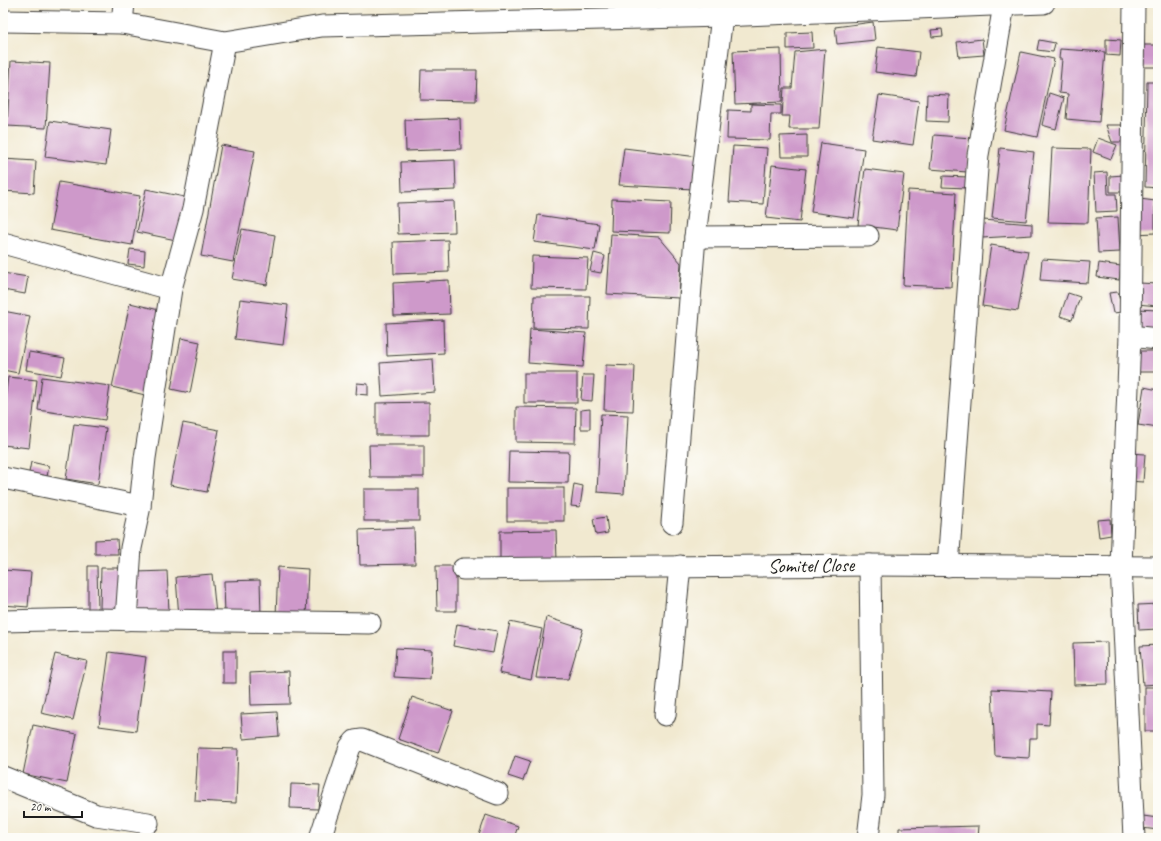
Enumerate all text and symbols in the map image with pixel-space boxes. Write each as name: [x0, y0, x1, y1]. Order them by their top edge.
street label: Somitel Close: [768, 552, 856, 579]
scale bar: [24, 793, 82, 819]
text: 20 m: [30, 799, 52, 815]

